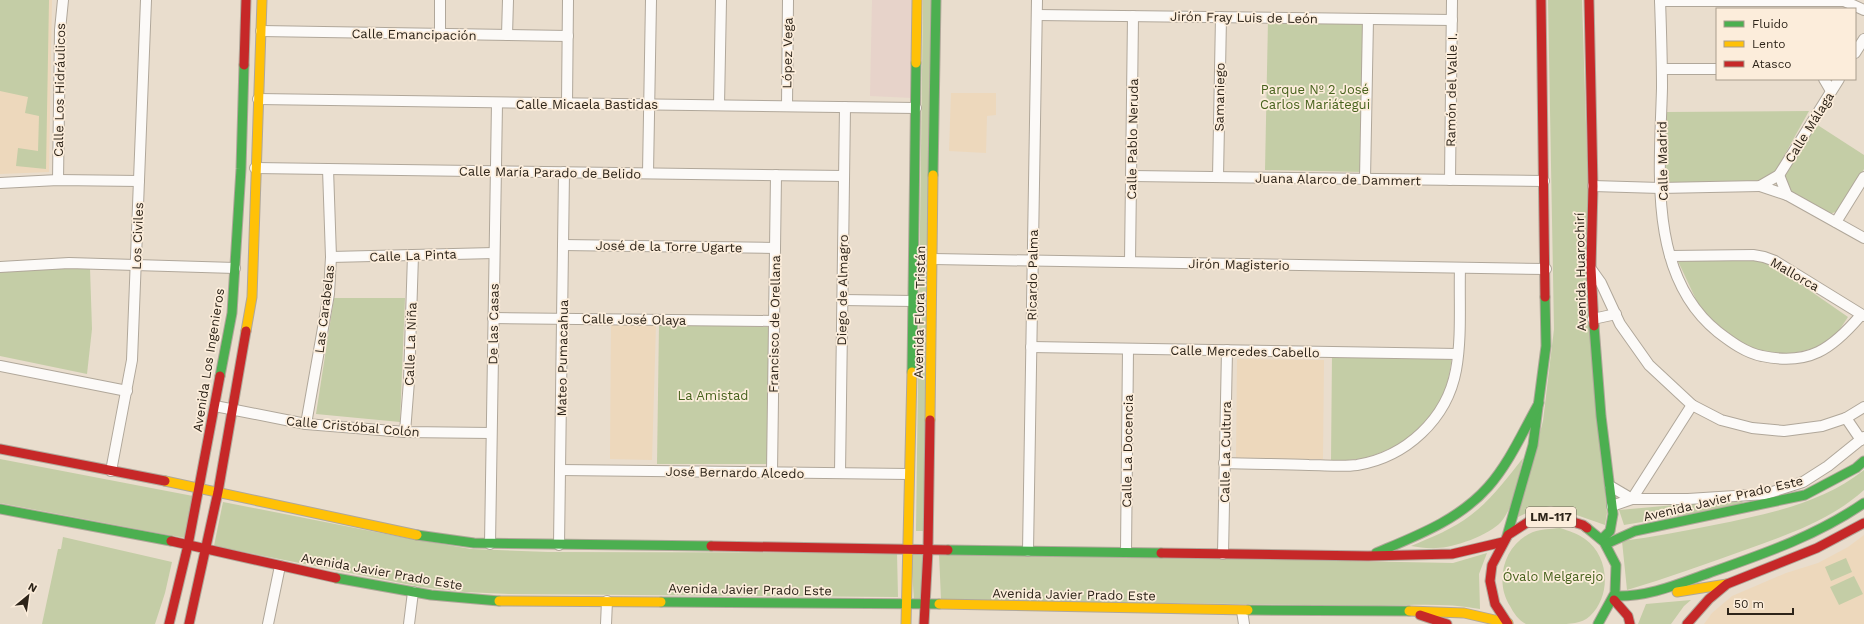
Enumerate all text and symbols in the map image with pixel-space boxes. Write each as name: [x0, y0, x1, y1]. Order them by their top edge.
legend: [1716, 8, 1856, 80]
street label: Jirón Fray Luis de León: [1170, 9, 1318, 26]
street label: López Vega: [779, 16, 796, 89]
text: Fluido: [1752, 17, 1788, 31]
street label: Calle Los Hidráulicos: [51, 23, 68, 157]
street label: Calle Emancipación: [351, 26, 477, 43]
street label: Ramón del Valle I.: [1443, 33, 1460, 147]
text: Lento: [1752, 37, 1786, 51]
text: Atasco: [1752, 57, 1792, 71]
street label: Samaniego: [1211, 62, 1228, 132]
street label: Calle Pablo Neruda: [1124, 77, 1141, 200]
park label: Parque Nº 2 José Carlos Mariátegui: [1260, 82, 1370, 112]
street label: Calle Málaga: [1782, 89, 1837, 165]
street label: Calle Micaela Bastidas: [516, 97, 658, 112]
street label: Calle Madrid: [1654, 121, 1671, 201]
street label: Calle María Parado de Belido: [459, 163, 642, 182]
street label: Juana Alarco de Dammert: [1255, 171, 1421, 188]
street label: Los Civiles: [129, 202, 146, 270]
street label: Avenida Huarochirí: [1572, 212, 1589, 332]
street label: Ricardo Palma: [1024, 229, 1041, 321]
street label: Diego de Almagro: [834, 234, 851, 346]
street label: José de la Torre Ugarte: [595, 238, 743, 255]
street label: Avenida Flora Tristán: [911, 245, 928, 379]
street label: Calle La Pinta: [369, 246, 458, 265]
street label: Francisco de Orellana: [766, 254, 783, 393]
street label: Mallorca: [1768, 254, 1822, 295]
street label: Jirón Magisterio: [1188, 256, 1290, 273]
street label: Las Carabelas: [312, 264, 337, 354]
street label: De las Casas: [485, 283, 502, 365]
street label: Avenida Los Ingenieros: [190, 287, 227, 433]
street label: Mateo Pumacahua: [554, 299, 571, 417]
street label: Calle La Niña: [402, 301, 419, 386]
street label: Calle José Olaya: [582, 311, 687, 328]
street label: Calle Mercedes Cabello: [1170, 343, 1320, 360]
park label: La Amistad: [678, 388, 748, 403]
street label: Calle La Docencia: [1119, 393, 1136, 508]
street label: Calle La Cultura: [1217, 400, 1234, 503]
street label: Calle Cristóbal Colón: [286, 413, 420, 440]
street label: José Bernardo Alcedo: [665, 464, 805, 481]
street label: Avenida Javier Prado Este: [1642, 473, 1804, 524]
road number: LM-117: [1526, 507, 1576, 527]
street label: Avenida Javier Prado Este: [300, 550, 464, 593]
park label: Óvalo Melgarejo: [1503, 568, 1603, 584]
north arrow: [8, 576, 48, 616]
text: N: [26, 580, 39, 595]
street label: Avenida Javier Prado Este: [668, 581, 832, 598]
street label: Avenida Javier Prado Este: [992, 586, 1156, 603]
scale bar: [1728, 590, 1793, 616]
text: 50 m: [1734, 597, 1764, 611]

